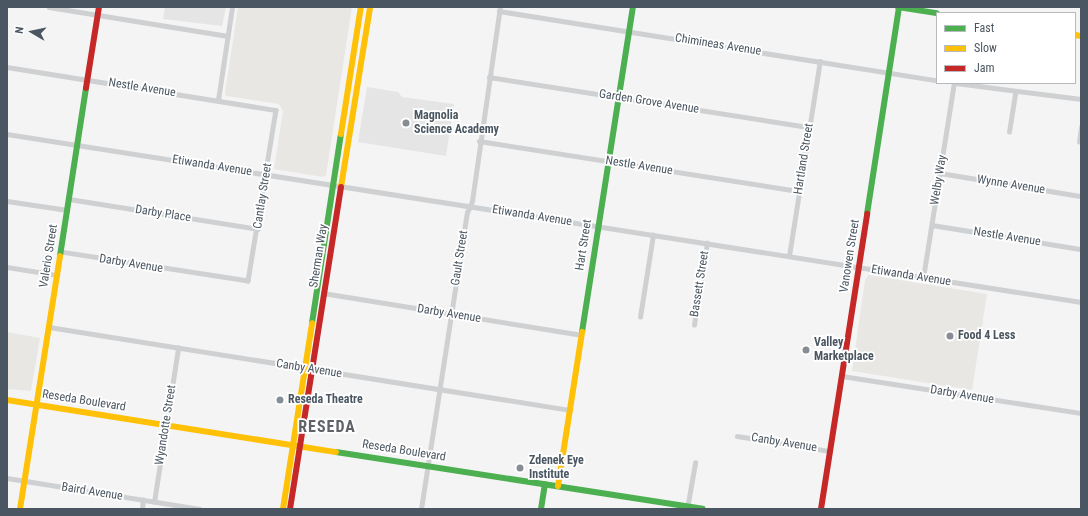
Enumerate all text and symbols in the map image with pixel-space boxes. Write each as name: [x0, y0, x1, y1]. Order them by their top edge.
north arrow: [12, 12, 52, 52]
legend: [936, 12, 1076, 84]
text: Fast: [974, 21, 994, 35]
text: N: [13, 26, 27, 34]
street label: Chimineas Avenue: [674, 31, 762, 59]
text: Slow: [974, 41, 997, 55]
text: Jam: [974, 61, 995, 75]
street label: Nestle Avenue: [107, 76, 177, 100]
street label: Garden Grove Avenue: [598, 87, 700, 117]
place label: Magnolia Science Academy: [414, 109, 499, 137]
marker: Magnolia Science Academy: [401, 118, 411, 128]
street label: Hartland Street: [791, 122, 817, 196]
street label: Etiwanda Avenue: [171, 153, 253, 179]
street label: Nestle Avenue: [604, 154, 674, 178]
street label: Welby Way: [928, 154, 950, 206]
street label: Cantlay Street: [251, 162, 275, 230]
street label: Wynne Avenue: [976, 173, 1046, 197]
street label: Darby Place: [134, 202, 192, 226]
street label: Etiwanda Avenue: [491, 203, 573, 229]
street label: Hart Street: [573, 218, 595, 272]
street label: Vanowen Street: [837, 218, 863, 294]
street label: Valerio Street: [37, 223, 61, 289]
street label: Sherman Way: [307, 223, 331, 289]
street label: Nestle Avenue: [972, 225, 1042, 249]
street label: Gault Street: [449, 229, 471, 287]
street label: Bassett Street: [688, 250, 712, 318]
street label: Darby Avenue: [98, 252, 164, 276]
street label: Etiwanda Avenue: [870, 263, 952, 289]
street label: Darby Avenue: [416, 302, 482, 326]
place label: Food 4 Less: [958, 329, 1015, 343]
marker: Food 4 Less: [945, 331, 955, 341]
place label: Valley Marketplace: [814, 336, 874, 364]
marker: Valley Marketplace: [801, 345, 811, 355]
street label: Canby Avenue: [275, 357, 343, 381]
street label: Darby Avenue: [929, 383, 995, 407]
street label: Wyandotte Street: [153, 384, 179, 466]
street label: Reseda Boulevard: [41, 387, 127, 415]
place label: Reseda Theatre: [288, 393, 363, 407]
marker: Reseda Theatre: [275, 395, 285, 405]
district label: RESEDA: [298, 417, 356, 437]
street label: Canby Avenue: [750, 431, 818, 455]
street label: Reseda Boulevard: [361, 437, 447, 465]
place label: Zdenek Eye Institute: [529, 454, 584, 482]
marker: Zdenek Eye Institute: [514, 462, 526, 474]
street label: Baird Avenue: [60, 480, 124, 504]

